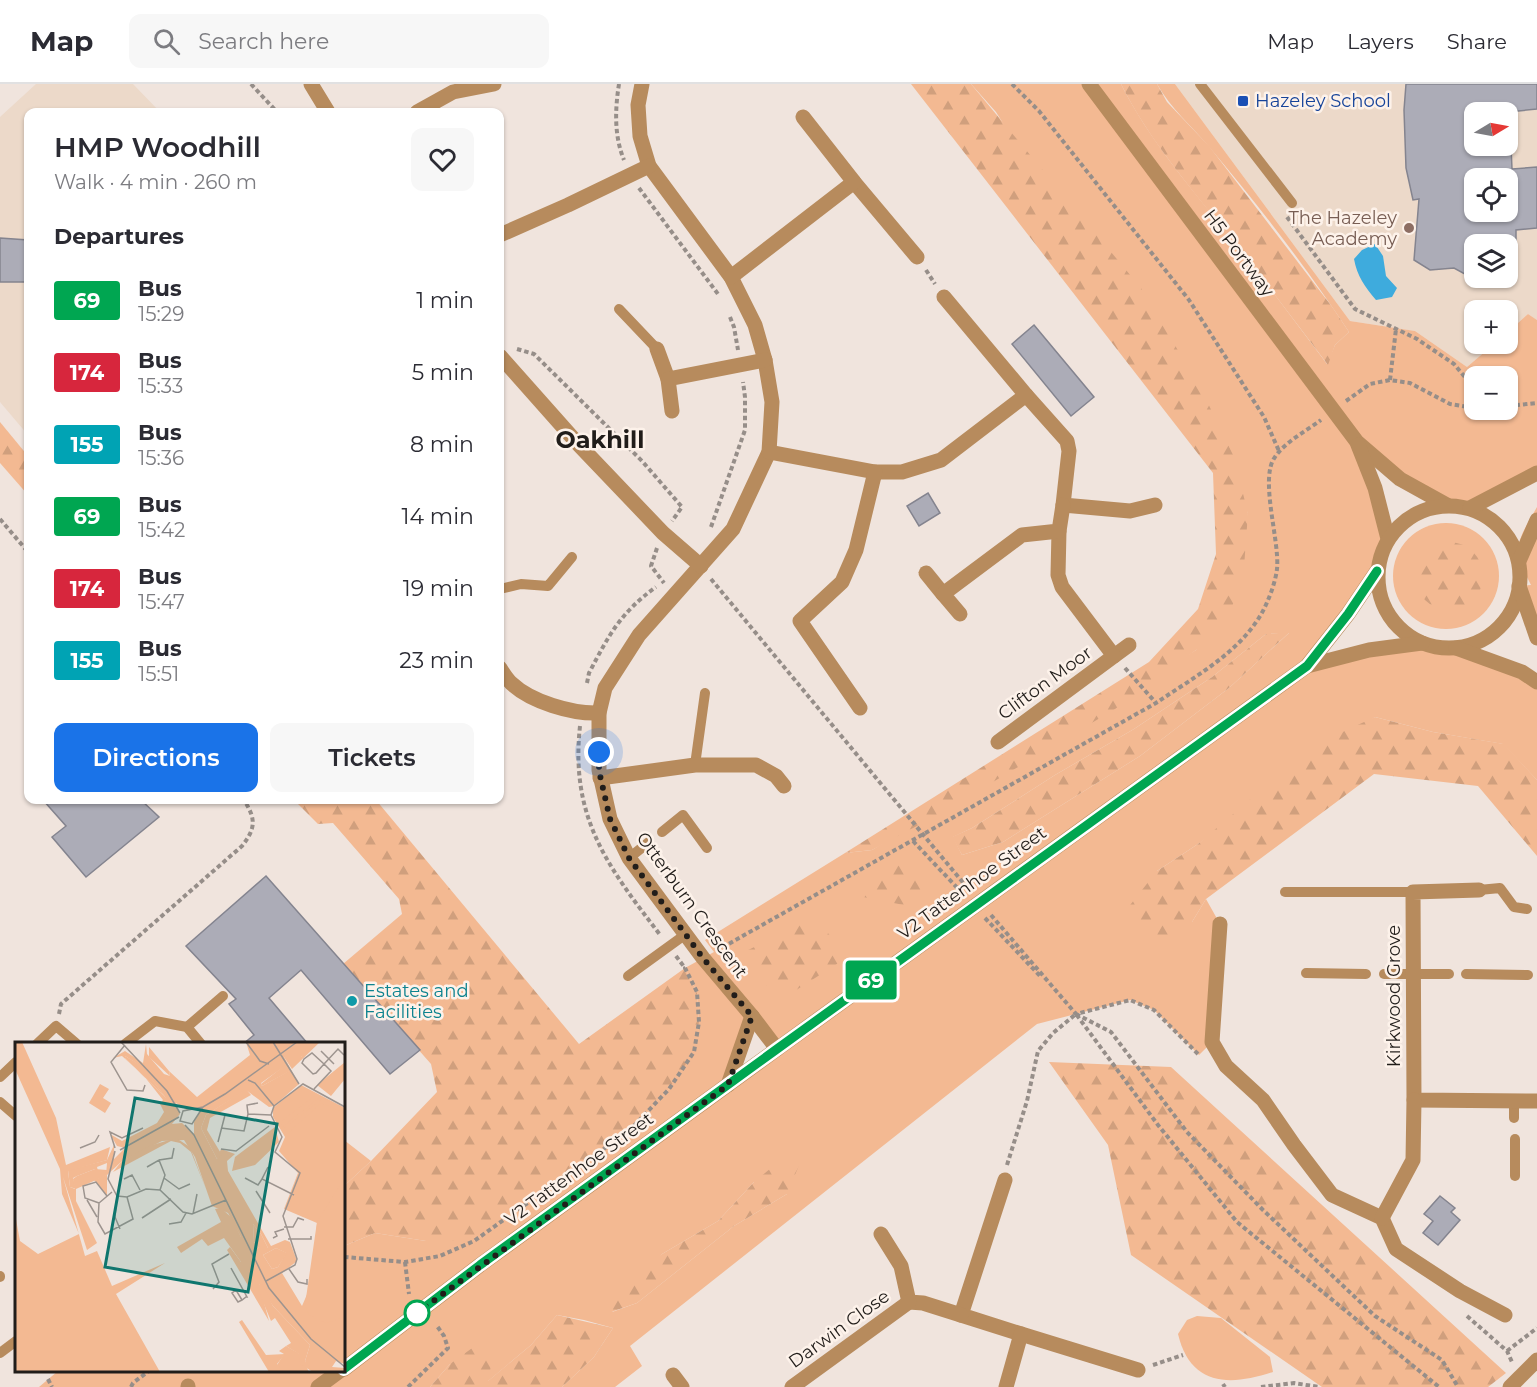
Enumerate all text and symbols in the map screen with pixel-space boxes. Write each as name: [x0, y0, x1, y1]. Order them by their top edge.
search box: [129, 14, 549, 68]
text: Map: [30, 24, 93, 58]
icon: search: [150, 25, 183, 58]
text: Search here: [198, 28, 329, 55]
text: Map: [1267, 29, 1314, 54]
text: Layers: [1347, 29, 1414, 54]
text: Share: [1447, 29, 1507, 54]
place label: Hazeley School: [1255, 90, 1391, 112]
marker: Hazeley School: [1236, 94, 1250, 108]
north arrow: [1464, 102, 1518, 156]
map controls: [1464, 102, 1518, 420]
button: heart: [411, 128, 474, 191]
text: HMP Woodhill: [54, 130, 261, 164]
button: locate: [1464, 168, 1518, 222]
text: Walk · 4 min · 260 m: [54, 170, 257, 194]
street label: H5 Portway: [1199, 205, 1279, 301]
place label: The Hazeley Academy: [1288, 207, 1397, 250]
marker: The Hazeley Academy: [1402, 221, 1416, 235]
text: Departures: [54, 223, 184, 250]
button: layers: [1464, 234, 1518, 288]
text: Bus: [138, 275, 182, 302]
text: 1 min: [416, 287, 474, 314]
text: 69: [74, 288, 100, 313]
button: +: [1464, 300, 1518, 354]
text: 15:29: [138, 302, 184, 326]
text: Bus: [138, 347, 182, 374]
text: 5 min: [412, 359, 474, 386]
text: 174: [70, 360, 104, 385]
button: −: [1464, 366, 1518, 420]
text: 15:33: [138, 374, 183, 398]
text: Bus: [138, 419, 182, 446]
district label: Oakhill: [555, 425, 645, 454]
text: 8 min: [410, 431, 474, 458]
text: 155: [70, 432, 104, 457]
text: 15:36: [138, 446, 184, 470]
text: Bus: [138, 491, 182, 518]
text: 14 min: [402, 503, 474, 530]
text: 69: [74, 504, 100, 529]
text: 15:42: [138, 518, 185, 542]
text: Bus: [138, 563, 182, 590]
text: 19 min: [403, 575, 474, 602]
text: 174: [70, 576, 104, 601]
text: 15:47: [138, 590, 185, 614]
text: Bus: [138, 635, 182, 662]
street label: Clifton Moor: [994, 642, 1096, 724]
text: 23 min: [399, 647, 474, 674]
text: 155: [70, 648, 104, 673]
text: 15:51: [138, 662, 179, 686]
button: Directions: [54, 723, 258, 792]
button: Tickets: [270, 723, 474, 792]
your location: [584, 737, 614, 767]
street label: V2 Tattenhoe Street: [893, 822, 1051, 944]
street label: Otterburn Crescent: [632, 828, 752, 982]
street label: Kirkwood Grove: [1383, 925, 1405, 1067]
line badge: 69: [844, 960, 898, 1000]
text: 69: [858, 968, 884, 993]
place label: Estates and Facilities: [364, 980, 469, 1023]
marker: Estates and Facilities: [345, 994, 359, 1008]
inset map: [15, 1042, 345, 1372]
street label: V2 Tattenhoe Street: [500, 1108, 658, 1230]
street label: Darwin Close: [784, 1285, 894, 1373]
unlabelled marker: [404, 1300, 430, 1326]

